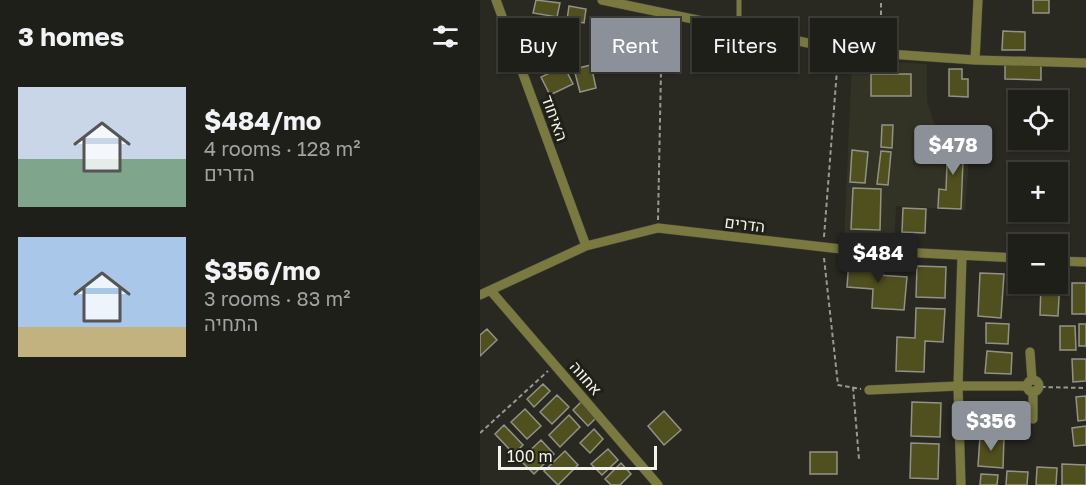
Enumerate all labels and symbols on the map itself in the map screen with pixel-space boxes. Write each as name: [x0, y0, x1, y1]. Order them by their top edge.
street label: האיחוד: [538, 92, 572, 144]
pin: $478: [917, 125, 989, 176]
street label: הדרים: [724, 212, 766, 236]
pin: $484: [842, 233, 914, 284]
street label: אחווה: [566, 357, 606, 399]
pin: $356: [955, 401, 1027, 452]
scale bar: [498, 443, 657, 470]

